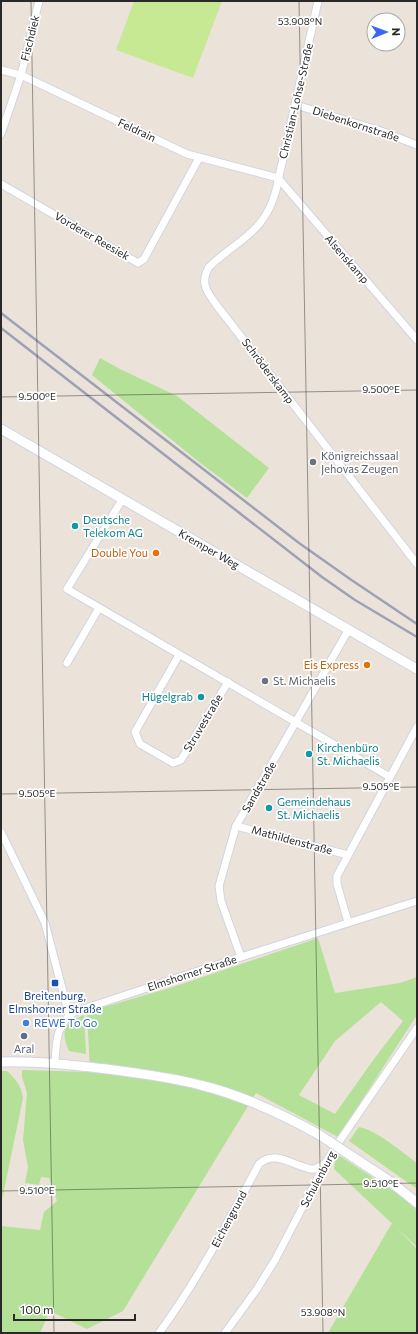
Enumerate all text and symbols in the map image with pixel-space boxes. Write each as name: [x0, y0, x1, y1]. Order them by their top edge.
north arrow: [366, 12, 406, 52]
street label: Fischdiek: [18, 14, 41, 62]
text: 53.908°N: [278, 15, 322, 27]
text: N: [390, 28, 403, 36]
street label: Christian-Lohse-Straße: [276, 42, 315, 160]
street label: Diebenkornstraße: [311, 103, 401, 144]
street label: Feldrain: [116, 115, 158, 144]
street label: Vorderer Reesiek: [52, 209, 132, 262]
street label: Alsenskamp: [323, 232, 372, 286]
street label: Schröderskamp: [240, 336, 297, 406]
text: 9.500°E: [362, 383, 400, 395]
text: 9.500°E: [18, 390, 56, 402]
place label: Königreichssaal Jehovas Zeugen: [321, 449, 399, 476]
marker: Königreichssaal Jehovas Zeugen: [308, 457, 318, 467]
place label: Deutsche Telekom AG: [83, 513, 143, 539]
marker: Deutsche Telekom AG: [70, 521, 80, 531]
street label: Kremper Weg: [177, 526, 242, 571]
place label: Double You: [91, 546, 148, 559]
marker: Double You: [151, 548, 161, 558]
place label: Eis Express: [304, 658, 359, 671]
marker: Eis Express: [362, 660, 372, 670]
place label: St. Michaelis: [273, 674, 336, 687]
marker: St. Michaelis: [260, 676, 270, 686]
place label: Hügelgrab: [142, 690, 193, 703]
street label: Struvestraße: [180, 692, 225, 754]
marker: Hügelgrab: [196, 692, 206, 702]
place label: Kirchenbüro St. Michaelis: [317, 741, 380, 767]
marker: Kirchenbüro St. Michaelis: [304, 749, 314, 759]
street label: Sandstraße: [239, 759, 279, 815]
text: 9.505°E: [363, 780, 400, 792]
text: 9.505°E: [19, 787, 56, 799]
place label: Gemeindehaus St. Michaelis: [277, 795, 351, 821]
marker: Gemeindehaus St. Michaelis: [264, 803, 274, 813]
street label: Mathildenstraße: [250, 822, 334, 857]
street label: Elmshorner Straße: [146, 952, 238, 993]
marker: Breitenburg, Elmshorner Straße: [50, 978, 60, 988]
place label: Breitenburg, Elmshorner Straße: [8, 989, 102, 1015]
place label: REWE To Go: [34, 1016, 98, 1029]
marker: REWE To Go: [21, 1018, 31, 1028]
marker: Aral: [19, 1031, 29, 1041]
place label: Aral: [14, 1042, 34, 1055]
street label: Schulenburg: [297, 1148, 338, 1209]
text: 9.510°E: [363, 1177, 399, 1189]
text: 9.510°E: [19, 1184, 55, 1196]
street label: Eichengrund: [208, 1188, 249, 1249]
scale bar: [14, 1296, 135, 1322]
text: 100 m: [20, 1302, 54, 1316]
text: 53.908°N: [301, 1306, 345, 1318]

